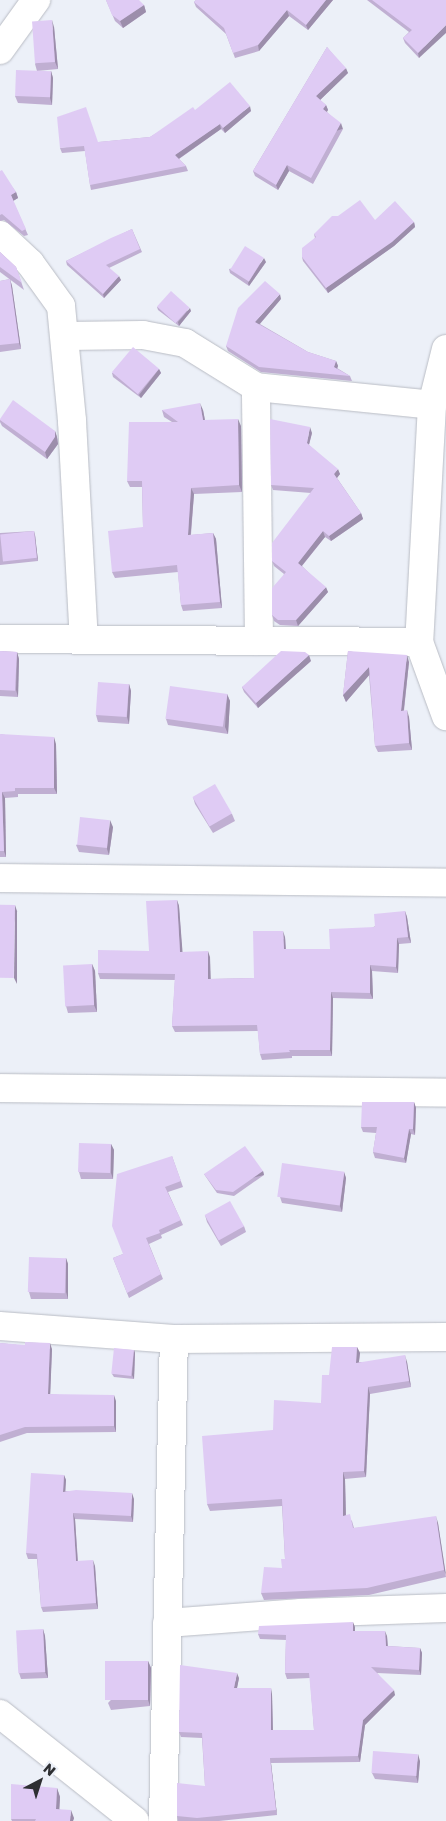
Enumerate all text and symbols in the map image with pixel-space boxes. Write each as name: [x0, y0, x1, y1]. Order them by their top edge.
north arrow: [15, 1756, 65, 1806]
text: N: [40, 1759, 59, 1779]

